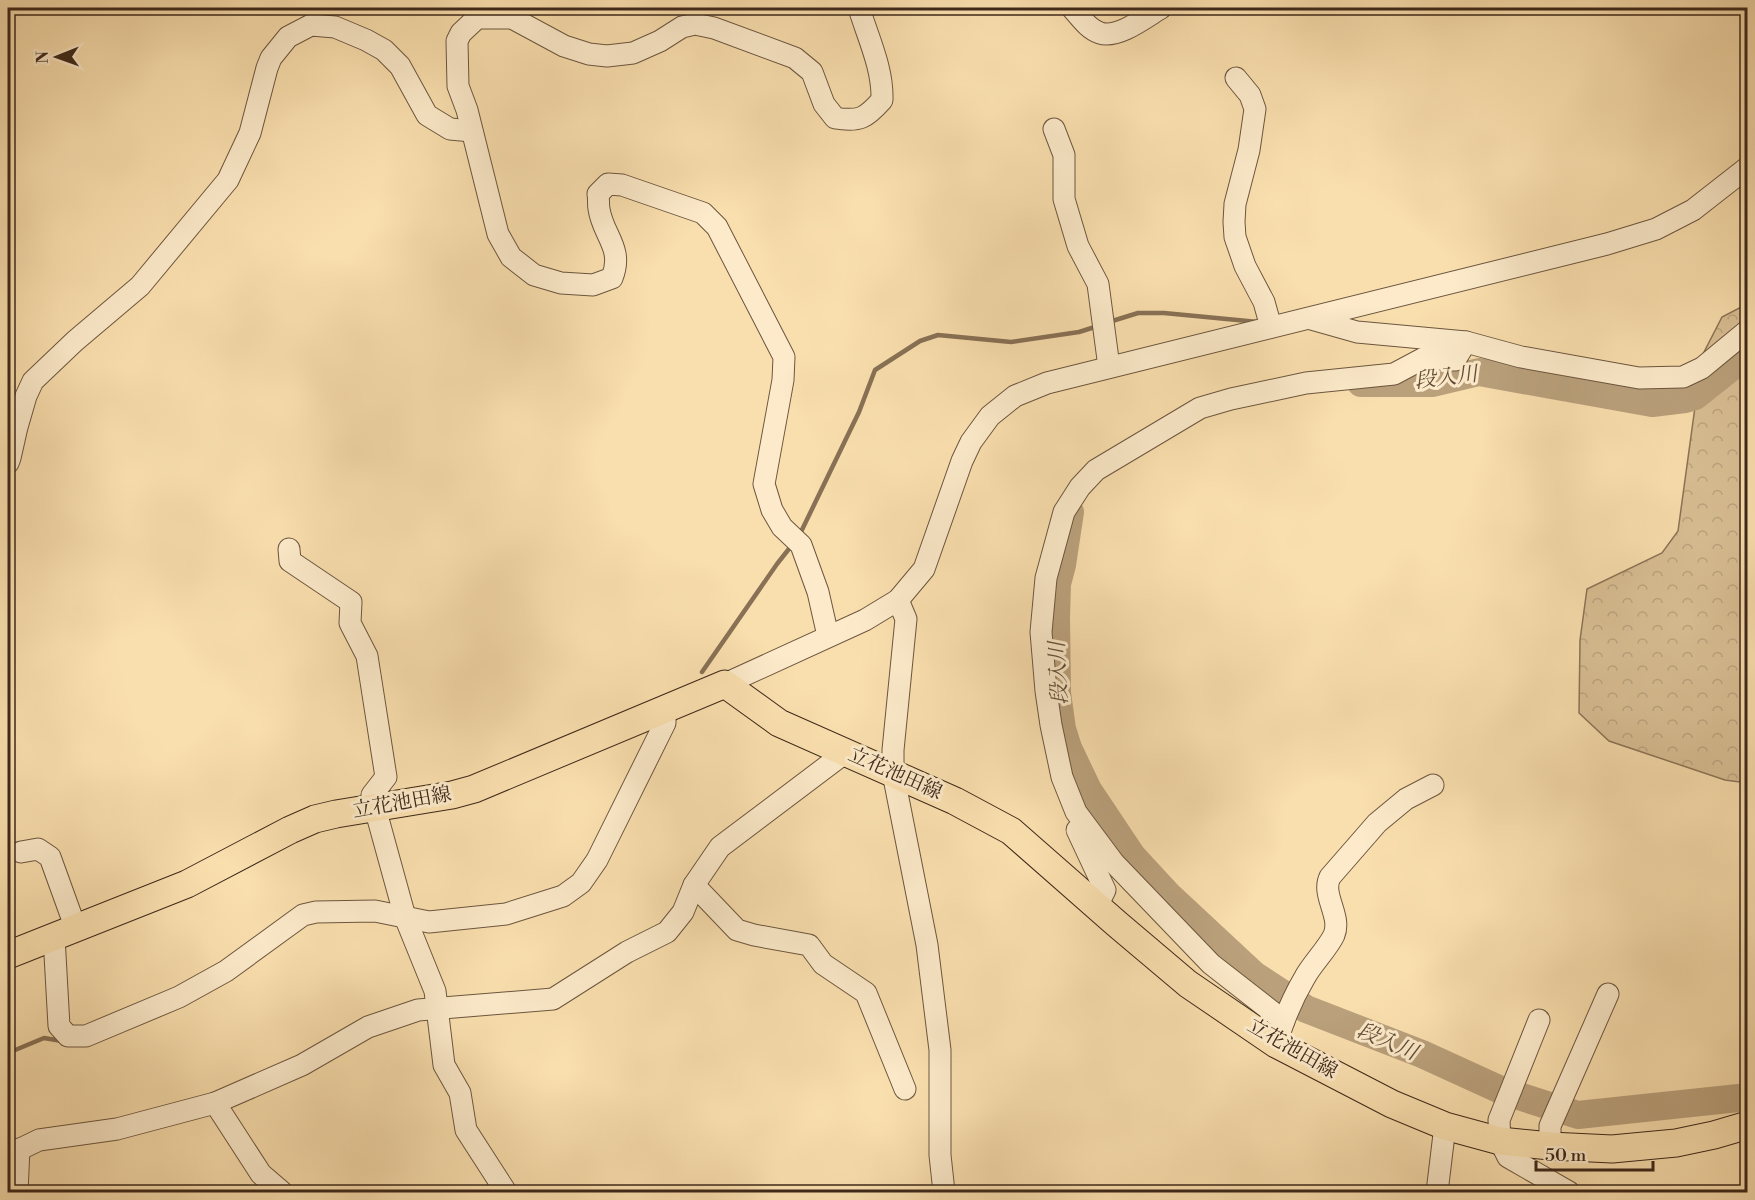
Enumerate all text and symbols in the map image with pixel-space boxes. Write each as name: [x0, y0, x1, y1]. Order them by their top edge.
north arrow: [27, 27, 87, 87]
text: N: [33, 50, 53, 64]
water label: 段入川: [1413, 361, 1481, 395]
water label: 段入川: [1044, 639, 1074, 705]
street label: 立花池田線: [844, 742, 946, 806]
street label: 立花池田線: [351, 782, 453, 824]
street label: 立花池田線: [1242, 1013, 1342, 1085]
water label: 段入川: [1353, 1018, 1423, 1067]
scale bar: [1536, 1134, 1653, 1172]
text: 50 m: [1545, 1144, 1587, 1167]

